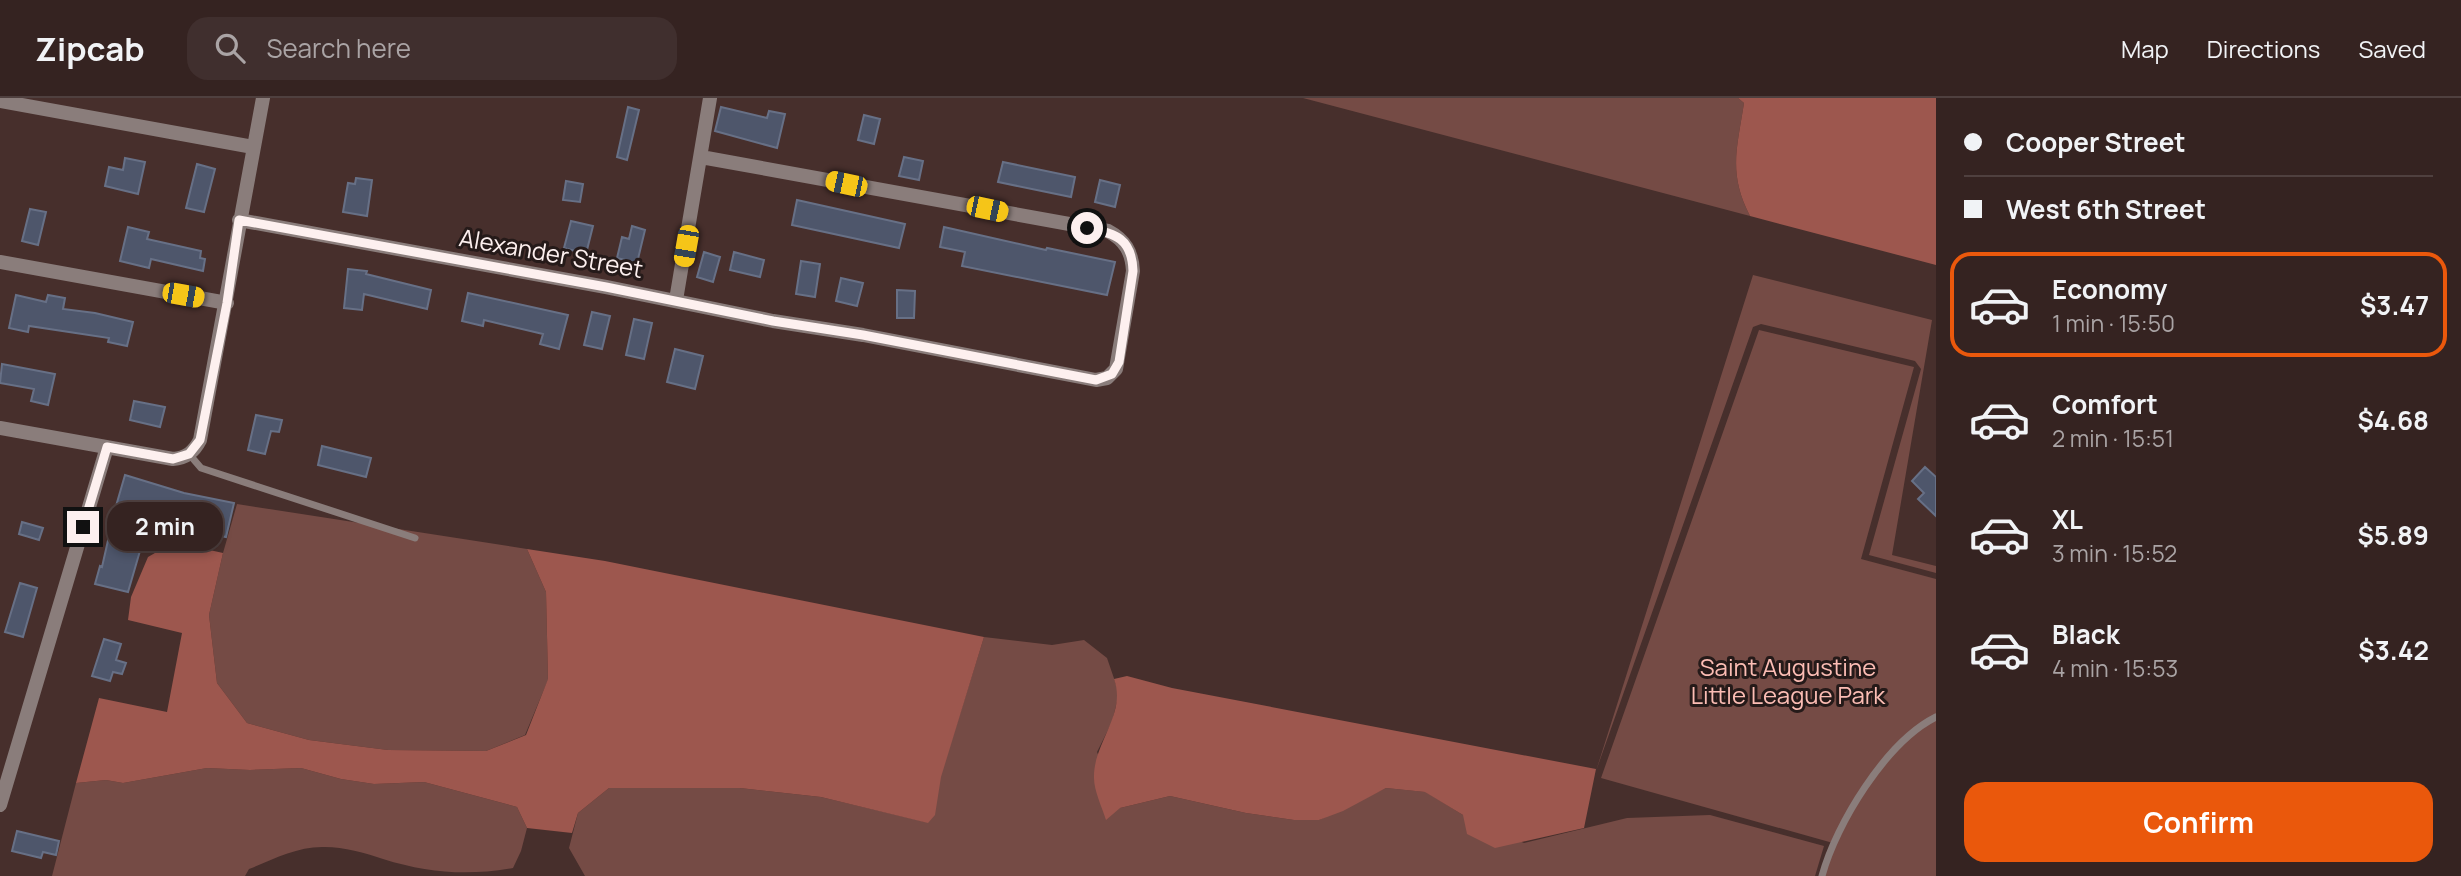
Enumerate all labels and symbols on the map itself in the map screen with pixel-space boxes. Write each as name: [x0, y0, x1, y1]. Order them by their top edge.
car: [824, 169, 869, 199]
car: [965, 194, 1010, 224]
route start: [1071, 212, 1103, 244]
street label: Alexander Street: [457, 220, 646, 285]
car: [673, 223, 700, 269]
car: [161, 281, 206, 309]
callout: 2 min: [108, 502, 223, 551]
route end: [67, 511, 99, 543]
park label: Saint Augustine Little League Park: [1691, 650, 1886, 711]

